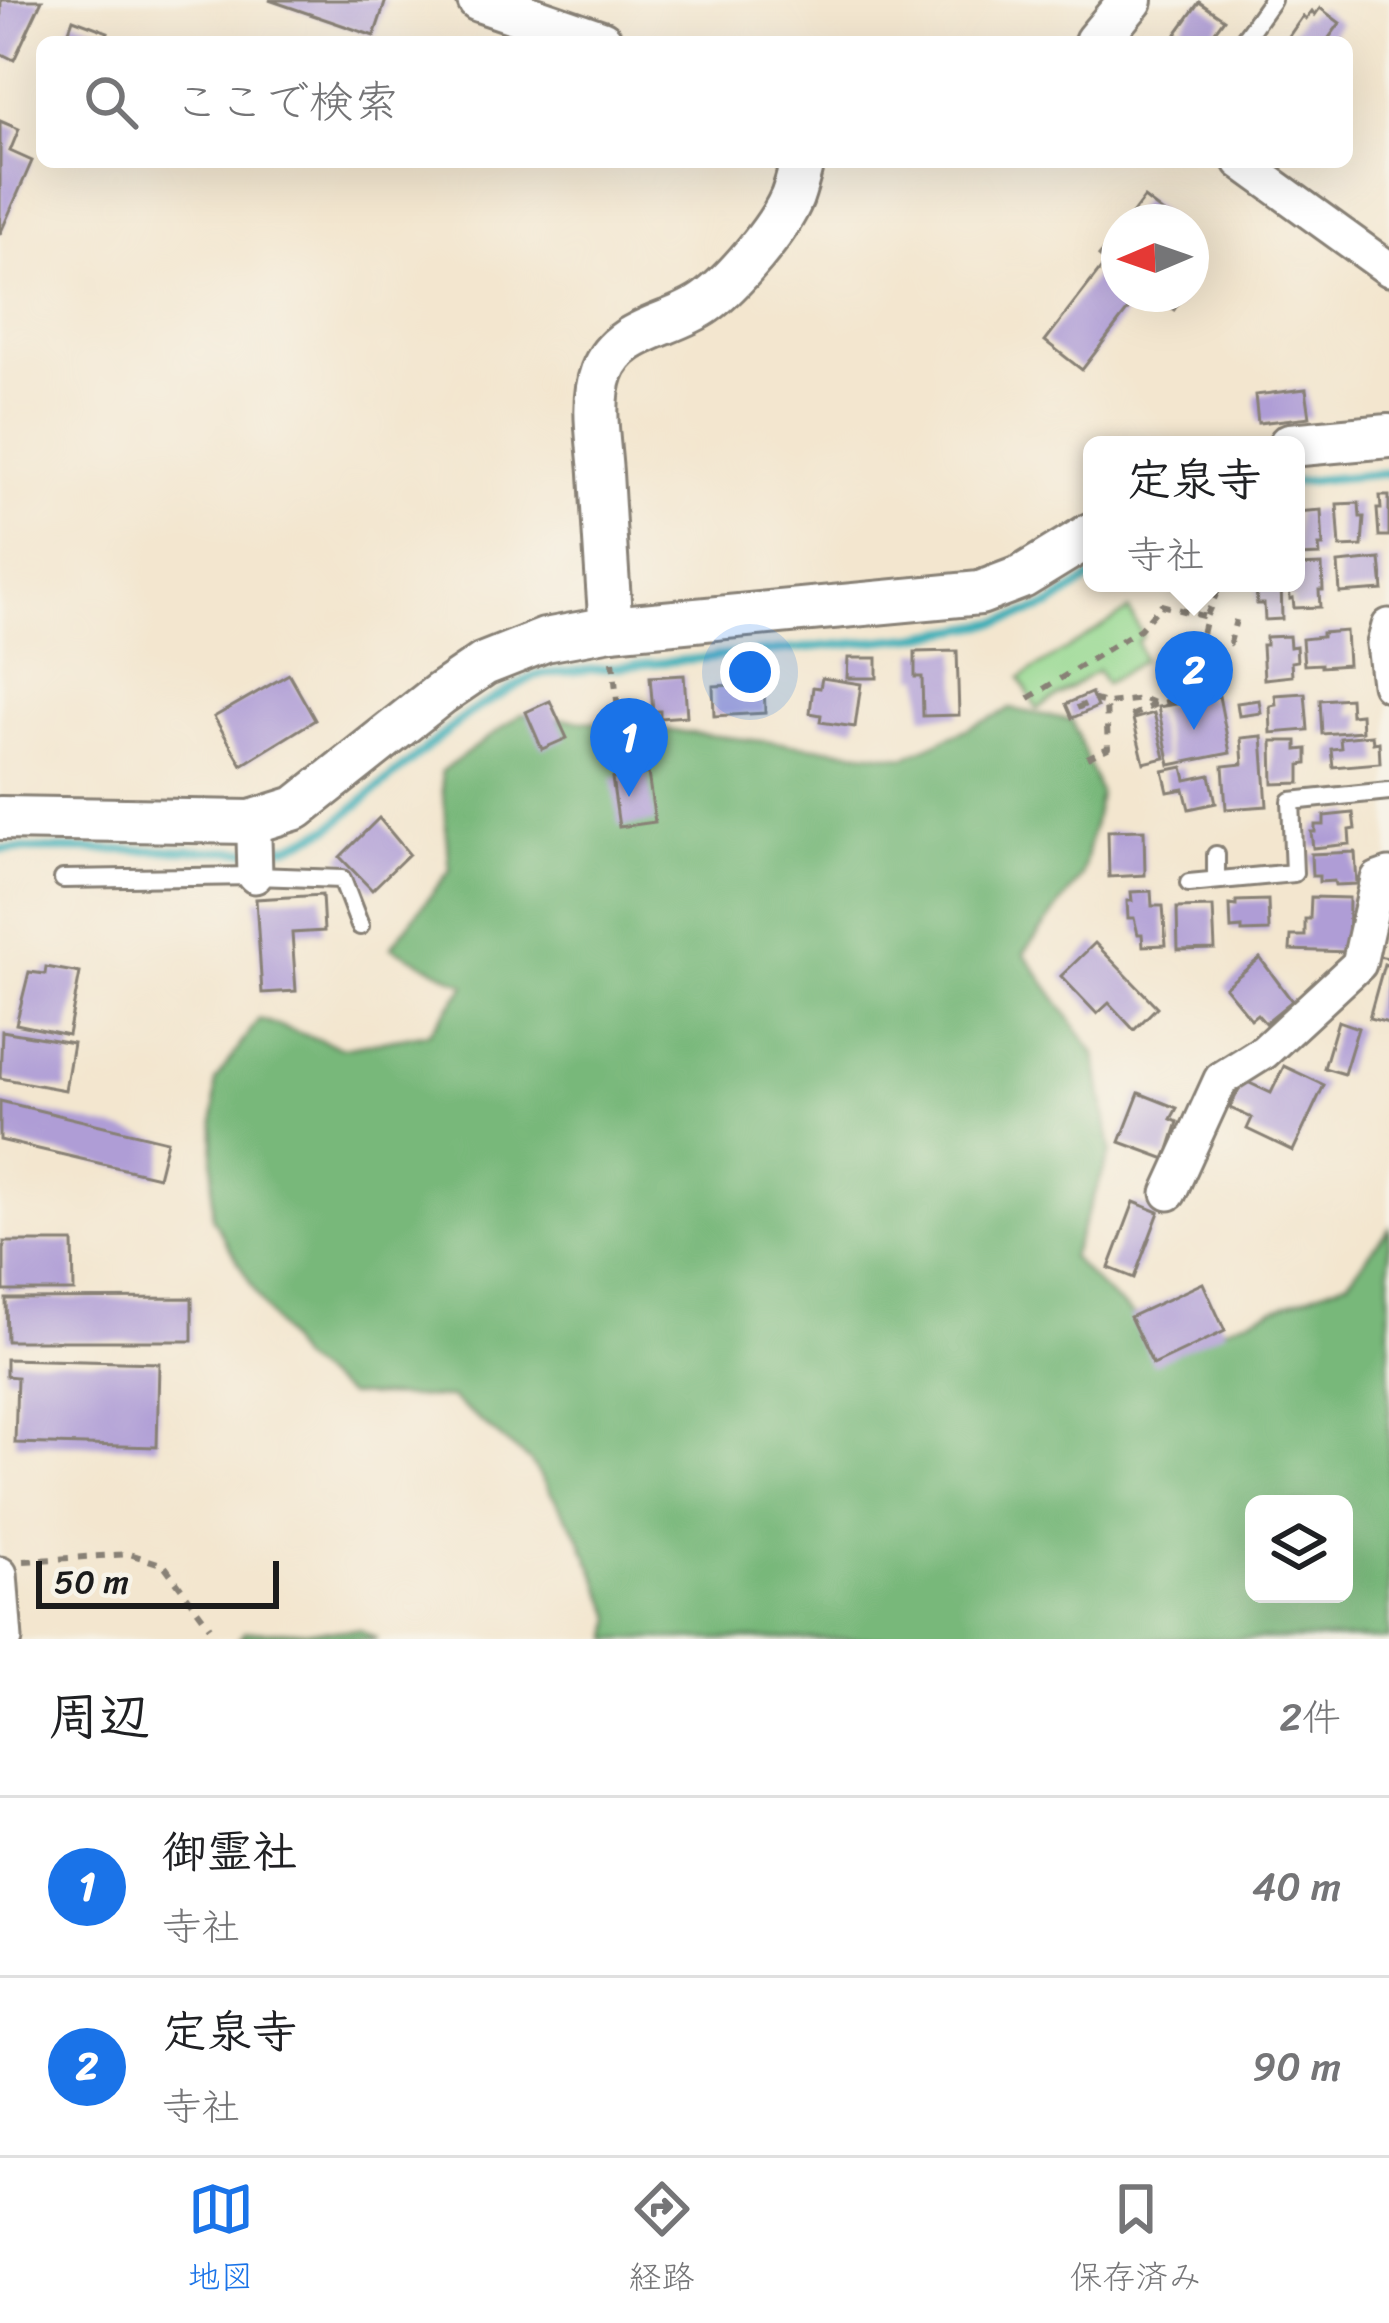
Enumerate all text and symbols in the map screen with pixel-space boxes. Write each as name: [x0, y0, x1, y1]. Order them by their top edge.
search box: [36, 36, 1353, 168]
text: ここで検索: [174, 62, 399, 142]
icon: search: [78, 69, 144, 135]
north arrow: [1101, 204, 1209, 312]
popup: [1083, 436, 1305, 592]
text: 定泉寺: [1126, 440, 1262, 520]
text: 寺社: [1126, 520, 1205, 589]
pin: 2: [1155, 631, 1233, 730]
your location: [720, 642, 780, 702]
pin: 1: [590, 698, 668, 797]
map controls: [1245, 1495, 1353, 1603]
button: layers: [1245, 1495, 1353, 1603]
text: 50 m: [54, 1553, 129, 1611]
scale bar: [36, 1555, 279, 1608]
text: 周辺: [48, 1672, 150, 1762]
text: 2件: [1279, 1683, 1341, 1752]
text: 御霊社: [162, 1812, 297, 1892]
text: 1: [79, 1852, 95, 1921]
text: 40 m: [1252, 1852, 1341, 1921]
text: 寺社: [162, 1892, 240, 1961]
text: 定泉寺: [162, 1992, 297, 2072]
text: 2: [76, 2032, 98, 2101]
text: 90 m: [1252, 2032, 1341, 2101]
text: 寺社: [162, 2072, 240, 2141]
tab: 地図: [188, 2176, 254, 2306]
tab: 経路: [629, 2176, 695, 2306]
tab: 保存済み: [1070, 2176, 1202, 2306]

